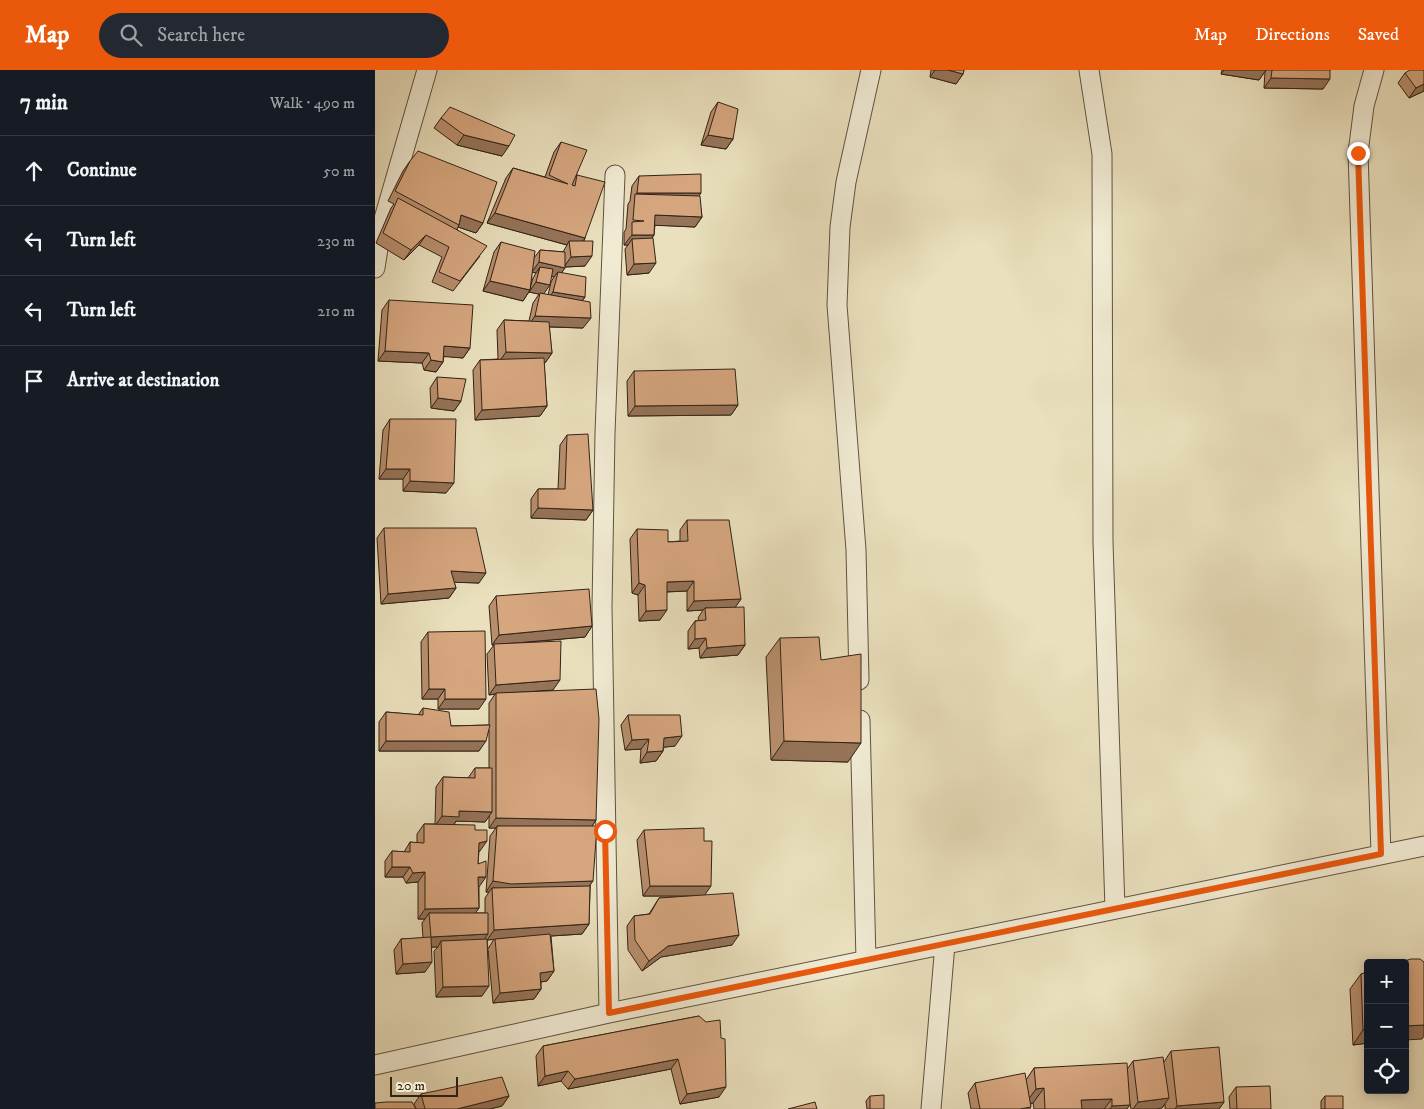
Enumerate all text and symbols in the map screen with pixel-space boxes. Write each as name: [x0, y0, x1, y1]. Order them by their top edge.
search box: [99, 13, 449, 58]
text: Map: [25, 20, 69, 50]
icon: search: [117, 21, 145, 49]
text: Search here: [157, 24, 245, 47]
text: Map: [1194, 24, 1227, 46]
text: Directions: [1255, 24, 1330, 46]
text: Saved: [1358, 24, 1399, 46]
text: 7 min: [20, 90, 68, 116]
text: Walk · 490 m: [270, 93, 355, 113]
route end: [1347, 142, 1370, 165]
icon: ahead: [20, 157, 48, 185]
text: Continue: [67, 159, 137, 182]
text: 50 m: [323, 161, 355, 181]
icon: left: [20, 227, 48, 255]
text: Turn left: [67, 229, 136, 252]
text: 230 m: [317, 231, 355, 251]
icon: left: [20, 297, 48, 325]
text: Turn left: [67, 299, 136, 322]
text: 210 m: [317, 301, 355, 321]
icon: arrive: [20, 367, 48, 395]
text: Arrive at destination: [67, 369, 219, 392]
route start: [594, 820, 617, 843]
map controls: [1364, 959, 1409, 1094]
button: +: [1364, 959, 1409, 1004]
button: −: [1364, 1004, 1409, 1049]
button: locate: [1364, 1049, 1409, 1094]
scale bar: [390, 1074, 457, 1097]
text: 20 m: [397, 1077, 425, 1095]

